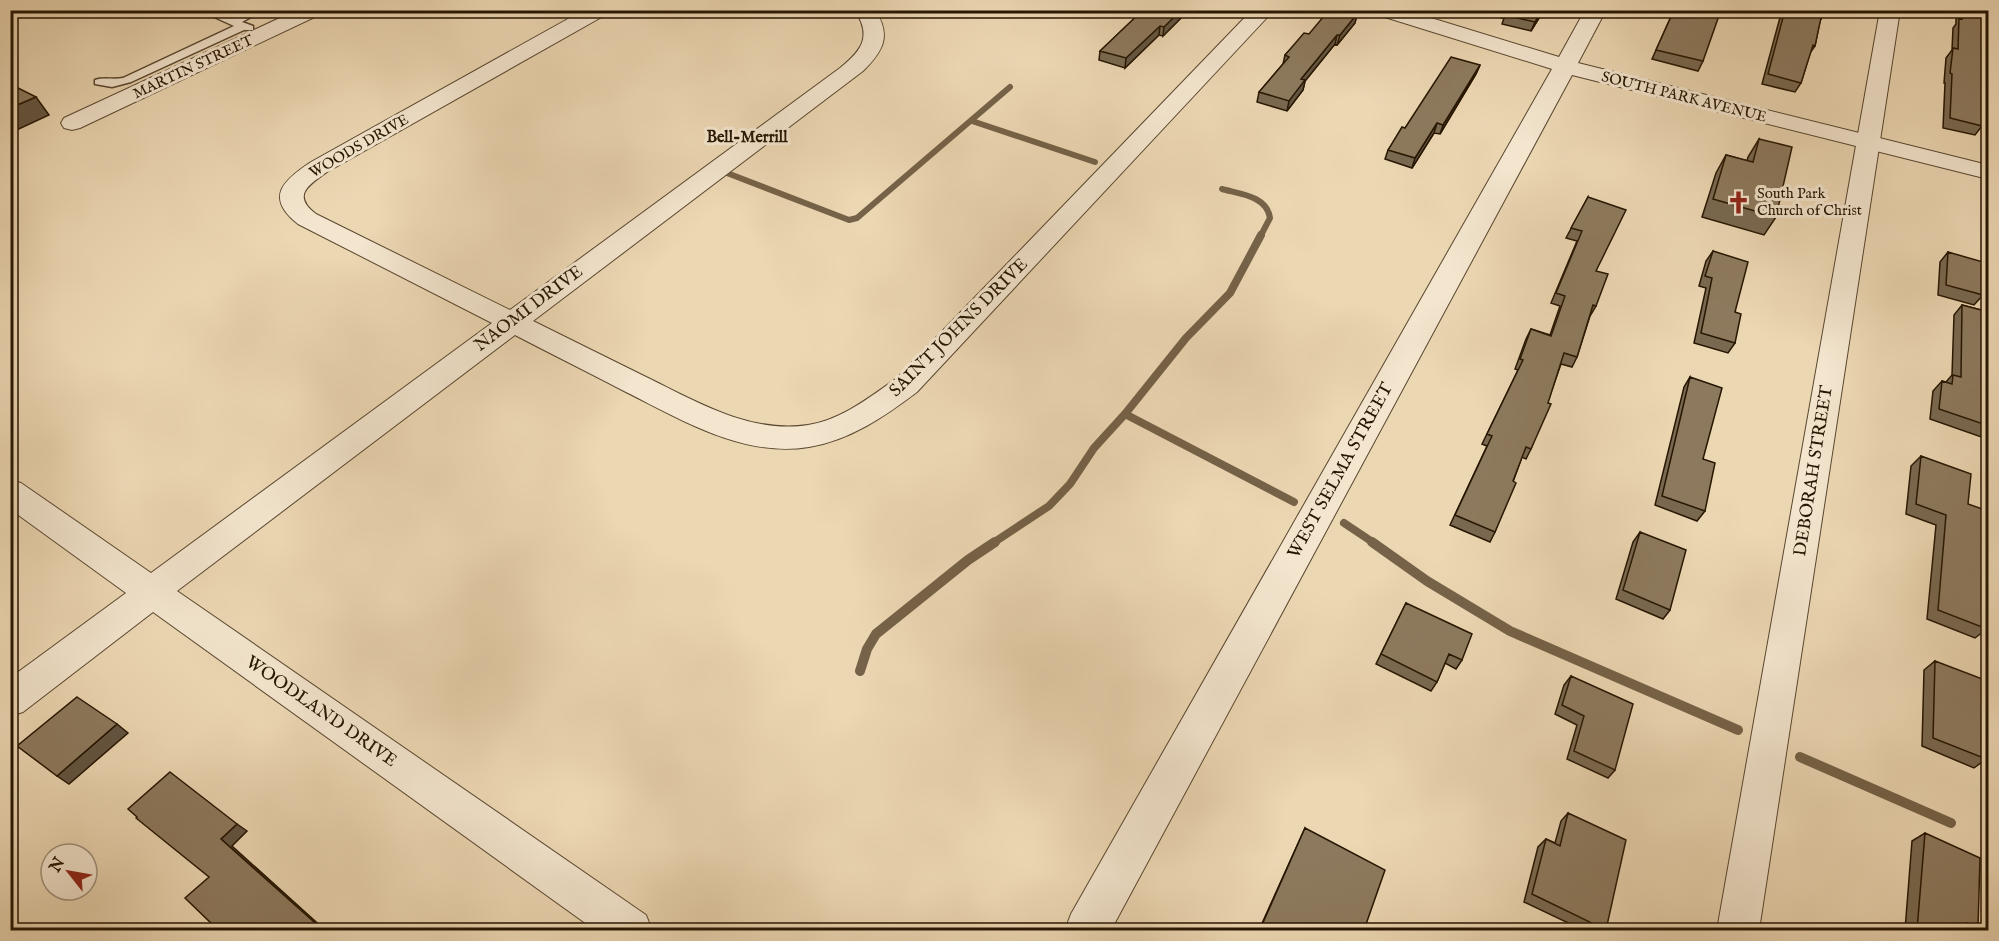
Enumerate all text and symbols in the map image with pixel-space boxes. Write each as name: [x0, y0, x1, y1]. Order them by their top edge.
street label: MARTIN STREET: [130, 31, 256, 103]
street label: SOUTH PARK AVENUE: [1599, 67, 1769, 127]
street label: WOODS DRIVE: [306, 110, 412, 182]
district label: Bell-Merrill: [706, 128, 788, 148]
place label: South Park Church of Christ: [1757, 184, 1862, 220]
church icon: South Park Church of Christ: [1726, 189, 1752, 215]
street label: SAINT JOHNS DRIVE: [885, 254, 1033, 402]
street label: NAOMI DRIVE: [470, 261, 588, 357]
street label: WEST SELMA STREET: [1283, 379, 1399, 563]
street label: DEBORAH STREET: [1789, 384, 1839, 558]
street label: WOODLAND DRIVE: [241, 651, 401, 773]
north arrow: [39, 842, 99, 902]
text: N: [45, 854, 70, 877]

